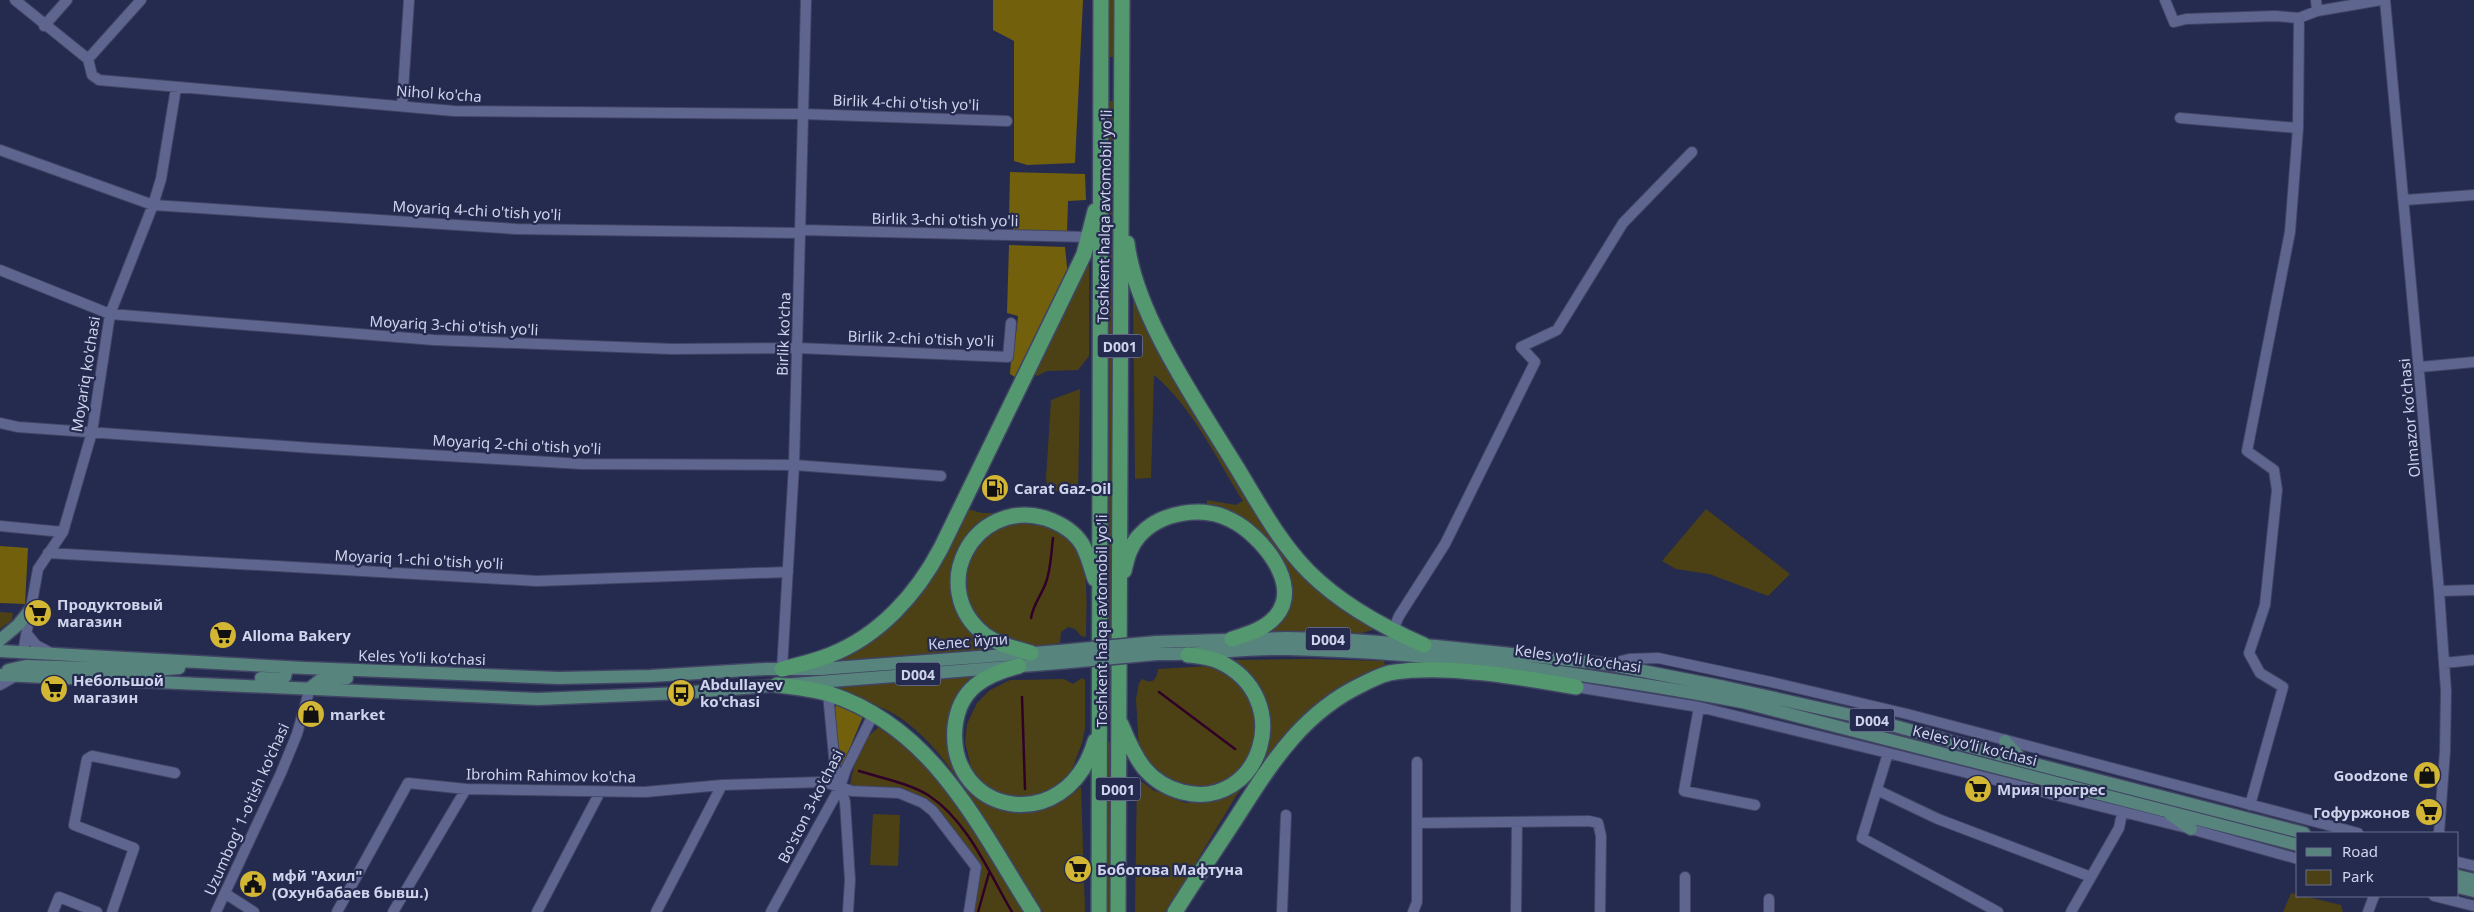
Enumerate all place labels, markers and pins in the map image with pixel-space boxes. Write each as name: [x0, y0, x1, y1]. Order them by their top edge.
fuel station icon: Carat Gaz-Oil: [980, 473, 1010, 503]
place label: Carat Gaz-Oil: [1014, 478, 1111, 498]
place label: Продуктовый магазин: [57, 594, 163, 631]
supermarket icon: Продуктовый магазин: [23, 598, 53, 628]
supermarket icon: Alloma Bakery: [208, 620, 238, 650]
place label: Alloma Bakery: [242, 625, 351, 645]
place label: Небольшой магазин: [73, 670, 164, 707]
supermarket icon: Небольшой магазин: [39, 674, 69, 704]
place label: Abdullayev ko'chasi: [700, 674, 783, 711]
bus stop icon: Abdullayev ko'chasi: [666, 678, 696, 708]
shop icon: market: [296, 699, 326, 729]
place label: market: [330, 704, 386, 724]
shop icon: Goodzone: [2412, 760, 2442, 790]
place label: Goodzone: [2333, 765, 2408, 785]
supermarket icon: Мрия прогрес: [1963, 774, 1993, 804]
place label: Мрия прогрес: [1997, 779, 2106, 799]
supermarket icon: Гофуржонов: [2414, 797, 2444, 827]
place label: Гофуржонов: [2313, 802, 2410, 822]
supermarket icon: Боботова Мафтуна: [1063, 854, 1093, 884]
place label: Боботова Мафтуна: [1097, 859, 1243, 879]
place label: мфй "Ахил" (Охунбабаев бывш.): [272, 865, 428, 902]
public building icon: мфй "Ахил" (Охунбабаев бывш.): [238, 869, 268, 899]

